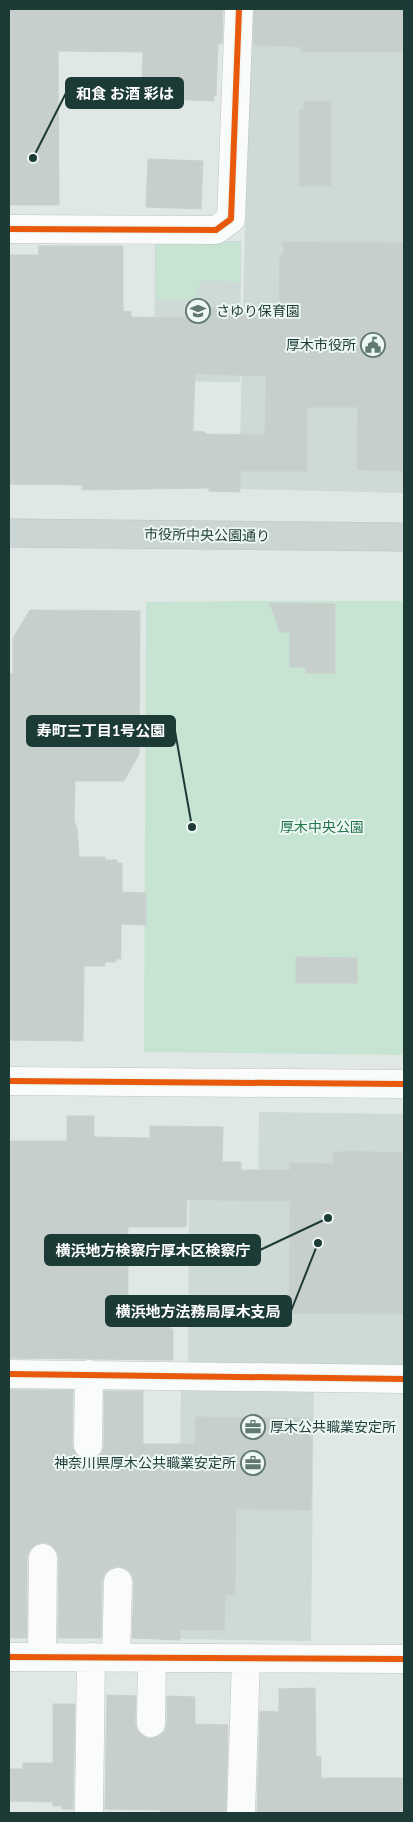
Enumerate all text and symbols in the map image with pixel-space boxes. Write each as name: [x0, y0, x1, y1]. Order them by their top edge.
callout: 和食 お酒 彩は: [66, 78, 183, 108]
text: 和食 お酒 彩は: [76, 84, 174, 102]
school or university icon: さゆり保育園: [185, 298, 211, 324]
place label: さゆり保育園: [216, 302, 300, 319]
public building icon: 厚木市役所: [360, 332, 386, 358]
place label: 厚木市役所: [286, 336, 356, 353]
street label: 市役所中央公園通り: [144, 525, 270, 544]
callout: 寿町三丁目1号公園: [27, 716, 175, 746]
text: 寿町三丁目1号公園: [37, 721, 165, 739]
park label: 厚木中央公園: [280, 818, 364, 835]
callout: 横浜地方検察庁厚木区検察庁: [45, 1235, 260, 1265]
text: 横浜地方検察庁厚木区検察庁: [55, 1241, 251, 1259]
callout: 横浜地方法務局厚木支局: [106, 1296, 291, 1326]
text: 横浜地方法務局厚木支局: [115, 1302, 281, 1320]
office icon: 厚木公共職業安定所: [240, 1414, 266, 1440]
place label: 厚木公共職業安定所: [270, 1418, 396, 1435]
office icon: 神奈川県厚木公共職業安定所: [240, 1450, 266, 1476]
place label: 神奈川県厚木公共職業安定所: [54, 1454, 236, 1471]

